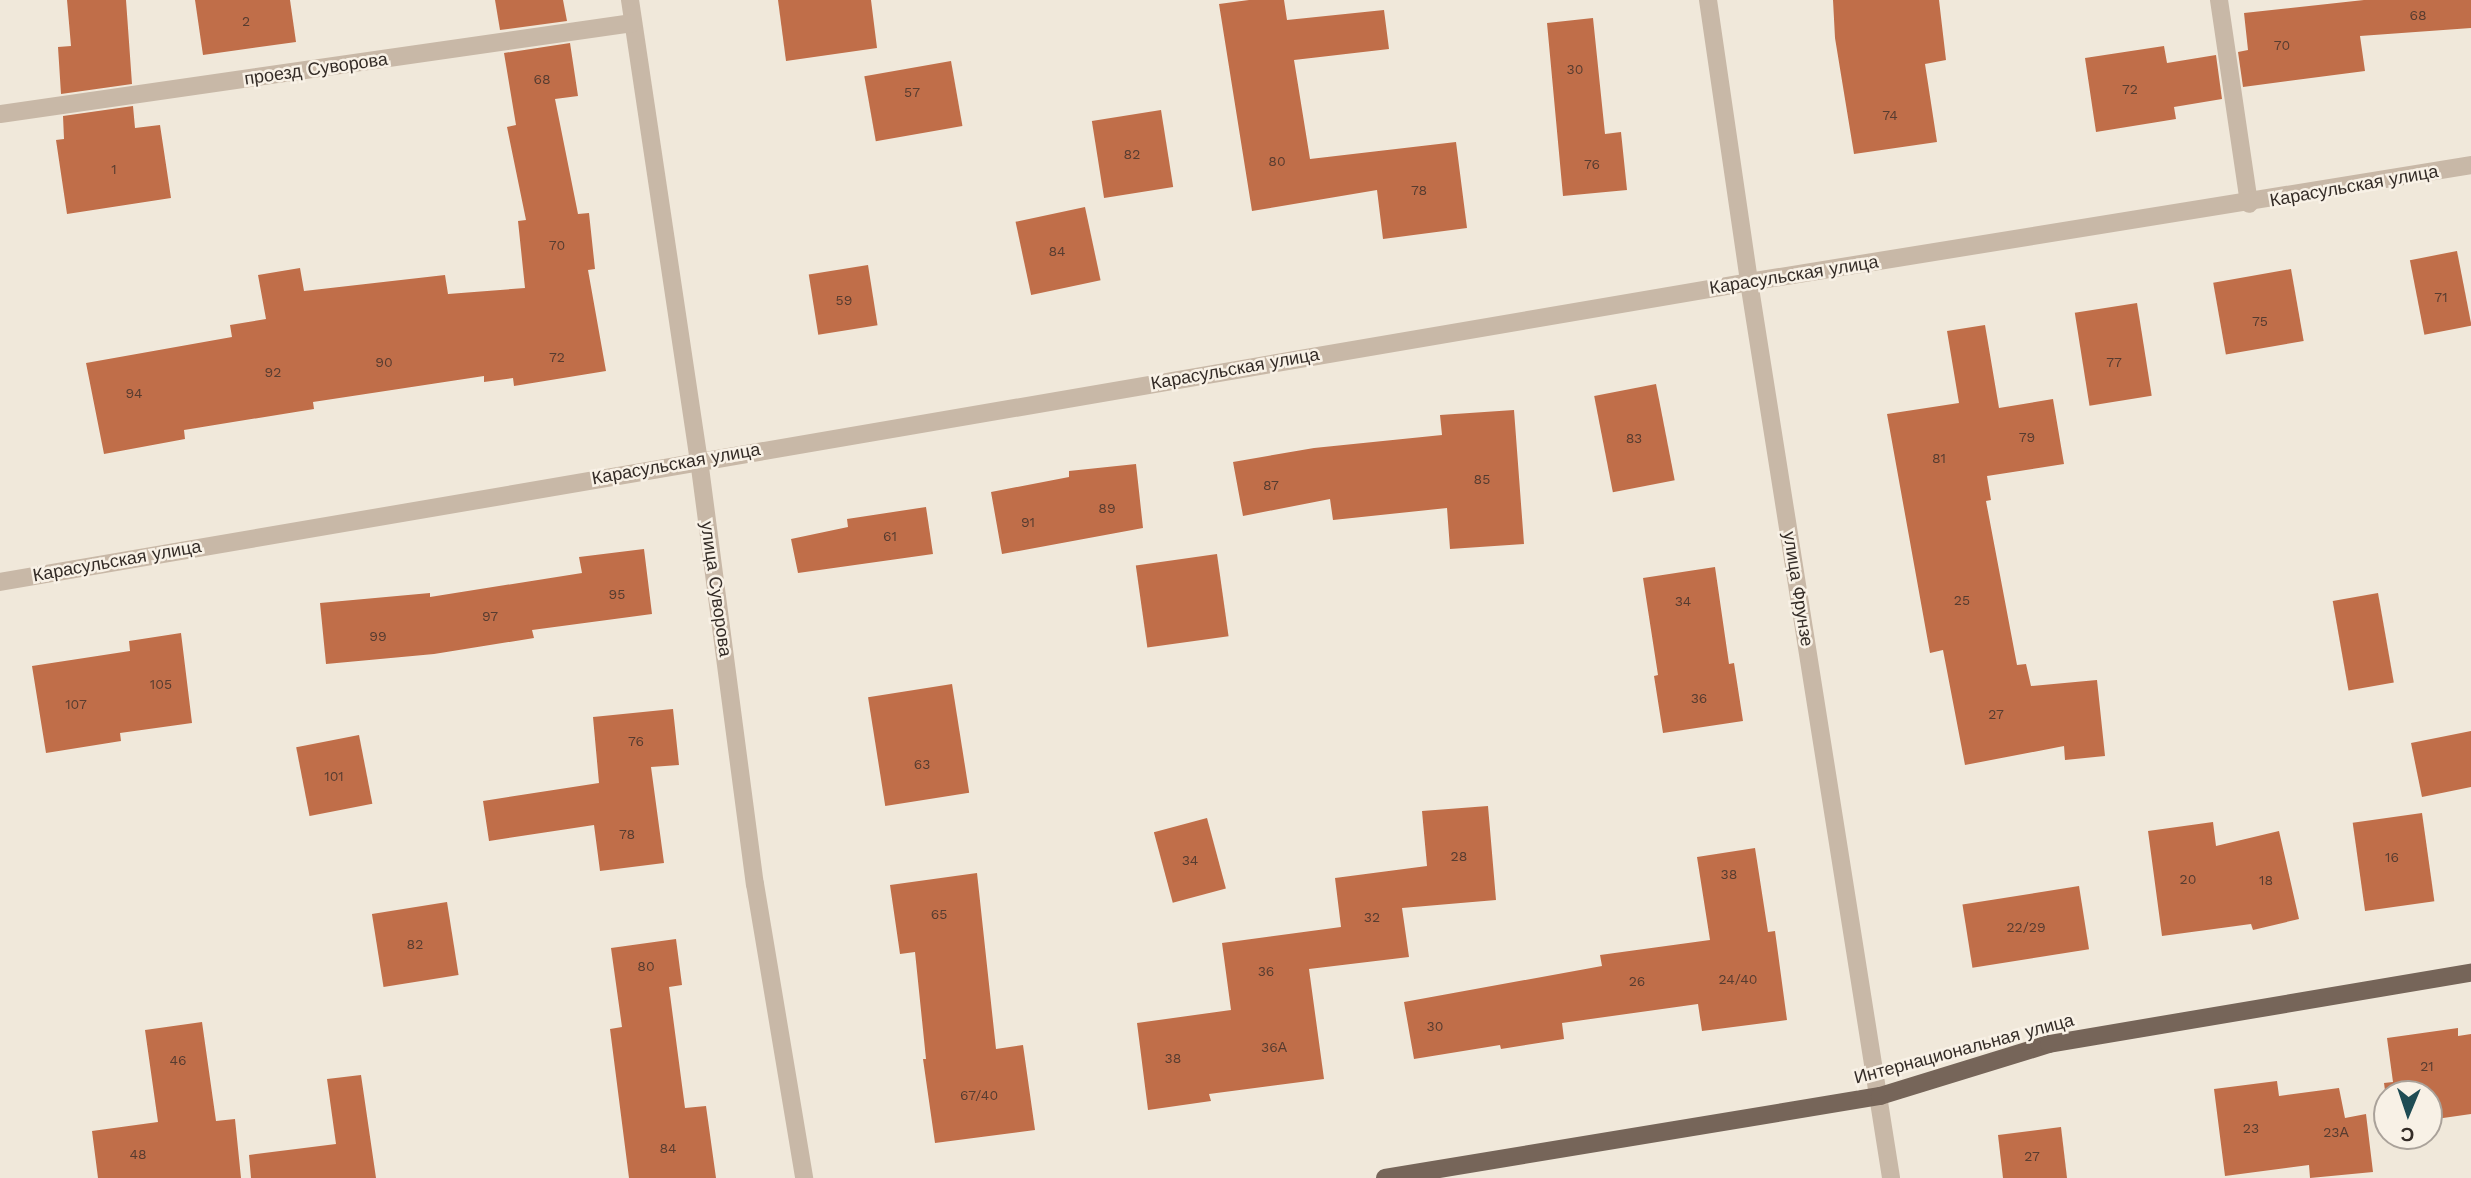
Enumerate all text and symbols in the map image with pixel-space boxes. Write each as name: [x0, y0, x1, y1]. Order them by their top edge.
house number: 68: [2409, 7, 2427, 23]
house number: 2: [242, 13, 250, 29]
house number: 70: [2274, 37, 2290, 53]
street label: проезд Суворова: [243, 48, 389, 90]
house number: 30: [1567, 61, 1583, 77]
house number: 68: [533, 71, 551, 87]
house number: 72: [2122, 81, 2138, 97]
house number: 57: [904, 84, 920, 100]
house number: 74: [1882, 107, 1898, 123]
house number: 82: [1124, 146, 1140, 162]
house number: 80: [1268, 153, 1286, 169]
house number: 76: [1584, 156, 1600, 172]
house number: 1: [111, 161, 117, 177]
street label: Карасульская улица: [2268, 161, 2440, 211]
house number: 78: [1411, 182, 1427, 198]
house number: 70: [549, 237, 565, 253]
house number: 84: [1048, 243, 1066, 259]
street label: Карасульская улица: [1708, 251, 1880, 299]
house number: 71: [2434, 289, 2448, 305]
house number: 59: [836, 292, 852, 308]
house number: 75: [2252, 313, 2268, 329]
street label: Карасульская улица: [1149, 344, 1321, 394]
house number: 72: [549, 349, 565, 365]
house number: 90: [375, 354, 393, 370]
house number: 77: [2106, 354, 2122, 370]
house number: 92: [265, 364, 281, 380]
house number: 94: [125, 385, 143, 401]
house number: 79: [2019, 429, 2035, 445]
house number: 83: [1626, 430, 1642, 446]
street label: Карасульская улица: [590, 439, 762, 489]
house number: 81: [1932, 450, 1946, 466]
house number: 85: [1474, 471, 1490, 487]
house number: 87: [1263, 477, 1279, 493]
house number: 89: [1098, 500, 1116, 516]
house number: 91: [1021, 514, 1035, 530]
street label: улица Суворова: [696, 520, 736, 658]
house number: 61: [883, 528, 897, 544]
street label: улица Фрунзе: [1778, 530, 1818, 648]
street label: Карасульская улица: [31, 536, 203, 586]
house number: 95: [609, 586, 625, 602]
house number: 25: [1954, 592, 1970, 608]
house number: 34: [1675, 593, 1691, 609]
house number: 97: [482, 608, 498, 624]
house number: 99: [369, 628, 387, 644]
house number: 105: [150, 676, 172, 692]
house number: 36: [1691, 690, 1707, 706]
house number: 107: [65, 696, 87, 712]
house number: 27: [1988, 706, 2004, 722]
house number: 76: [628, 733, 644, 749]
house number: 63: [914, 756, 930, 772]
house number: 101: [324, 768, 344, 784]
house number: 78: [619, 826, 635, 842]
house number: 28: [1451, 848, 1467, 864]
house number: 16: [2385, 849, 2399, 865]
house number: 34: [1182, 852, 1198, 868]
house number: 38: [1721, 866, 1737, 882]
house number: 20: [2180, 871, 2196, 887]
house number: 18: [2259, 872, 2273, 888]
house number: 65: [931, 906, 947, 922]
house number: 32: [1364, 909, 1380, 925]
house number: 22/29: [2006, 919, 2046, 935]
house number: 82: [407, 936, 423, 952]
house number: 80: [637, 958, 655, 974]
house number: 36: [1258, 963, 1274, 979]
house number: 24/40: [1718, 971, 1758, 987]
house number: 26: [1629, 973, 1645, 989]
street label: Интернациональная улица: [1852, 1009, 2076, 1089]
house number: 30: [1427, 1018, 1443, 1034]
house number: 36А: [1261, 1039, 1287, 1055]
house number: 38: [1165, 1050, 1181, 1066]
house number: 46: [169, 1052, 187, 1068]
house number: 21: [2420, 1058, 2434, 1074]
north arrow: [2373, 1080, 2443, 1150]
house number: 67/40: [960, 1087, 998, 1103]
house number: 23: [2243, 1120, 2259, 1136]
text: С: [2400, 1123, 2415, 1146]
house number: 23А: [2323, 1124, 2349, 1140]
house number: 84: [659, 1140, 677, 1156]
house number: 48: [129, 1146, 147, 1162]
house number: 27: [2024, 1148, 2040, 1164]

